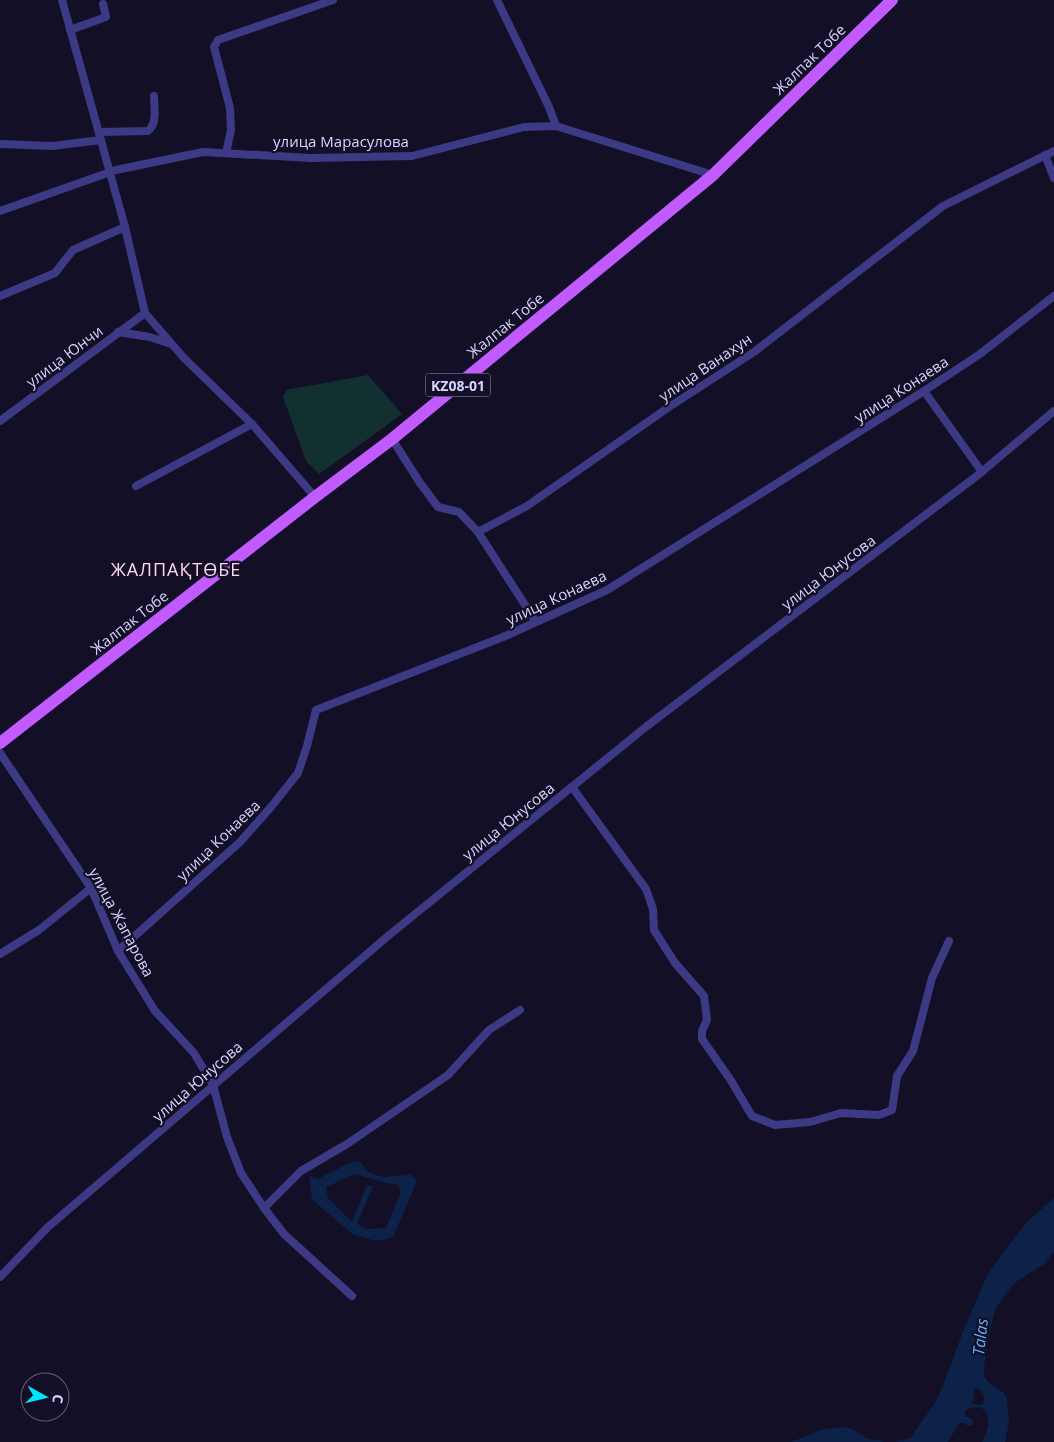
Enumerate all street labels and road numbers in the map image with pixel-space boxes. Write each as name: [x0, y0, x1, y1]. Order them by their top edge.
street label: Жалпак Тобе: [768, 19, 850, 99]
street label: улица Марасулова: [273, 131, 409, 151]
street label: Жалпак Тобе: [462, 288, 548, 362]
street label: улица Юнчи: [22, 321, 106, 391]
street label: улица Ванахун: [655, 329, 755, 405]
street label: улица Конаева: [850, 351, 952, 427]
road number: KZ08-01: [426, 374, 490, 396]
street label: улица Юнусова: [777, 530, 879, 614]
street label: улица Конаева: [503, 565, 609, 629]
street label: Жалпак Тобе: [86, 585, 172, 659]
street label: улица Юнусова: [458, 778, 558, 864]
street label: улица Конаева: [172, 795, 264, 885]
street label: улица Жапарова: [85, 864, 159, 980]
street label: улица Юнусова: [148, 1036, 246, 1126]

